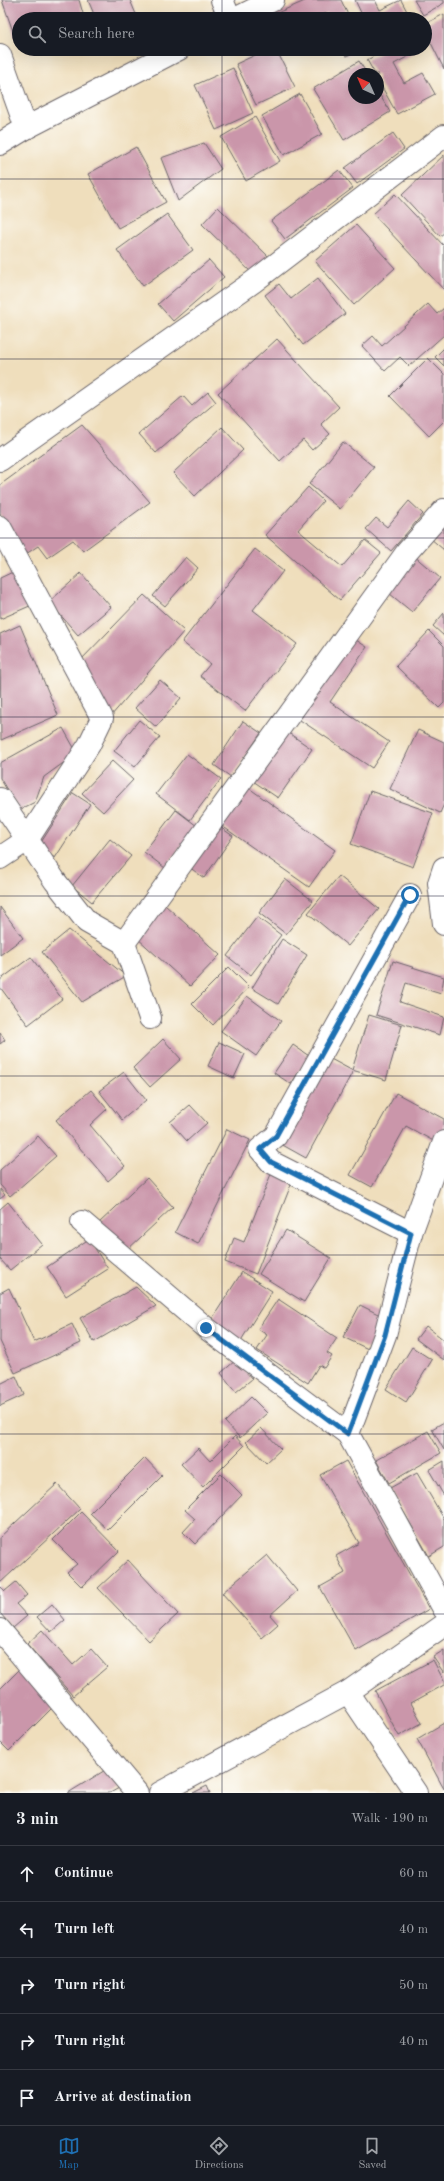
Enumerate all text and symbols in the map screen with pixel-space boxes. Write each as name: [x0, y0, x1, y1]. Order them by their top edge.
search box: [12, 12, 432, 56]
icon: search: [26, 23, 48, 45]
text: Search here: [58, 27, 135, 42]
north arrow: [348, 68, 384, 104]
route start: [401, 886, 419, 904]
route end: [197, 1319, 215, 1337]
text: 3 min: [16, 1811, 59, 1828]
text: Walk · 190 m: [351, 1812, 428, 1825]
icon: ahead: [16, 1863, 38, 1885]
text: Continue: [54, 1866, 113, 1881]
text: 60 m: [399, 1867, 428, 1880]
icon: left: [16, 1919, 38, 1941]
text: Turn left: [54, 1922, 114, 1937]
text: 40 m: [399, 1923, 428, 1936]
icon: right: [16, 1975, 38, 1997]
text: Turn right: [54, 1978, 125, 1993]
text: 50 m: [399, 1979, 428, 1992]
icon: right: [16, 2031, 38, 2053]
text: Turn right: [54, 2034, 125, 2049]
text: 40 m: [399, 2035, 428, 2048]
icon: arrive: [16, 2087, 38, 2109]
text: Arrive at destination: [54, 2090, 192, 2105]
tab: Map: [58, 2135, 80, 2173]
tab: Directions: [195, 2135, 243, 2173]
tab: Saved: [358, 2135, 386, 2173]

